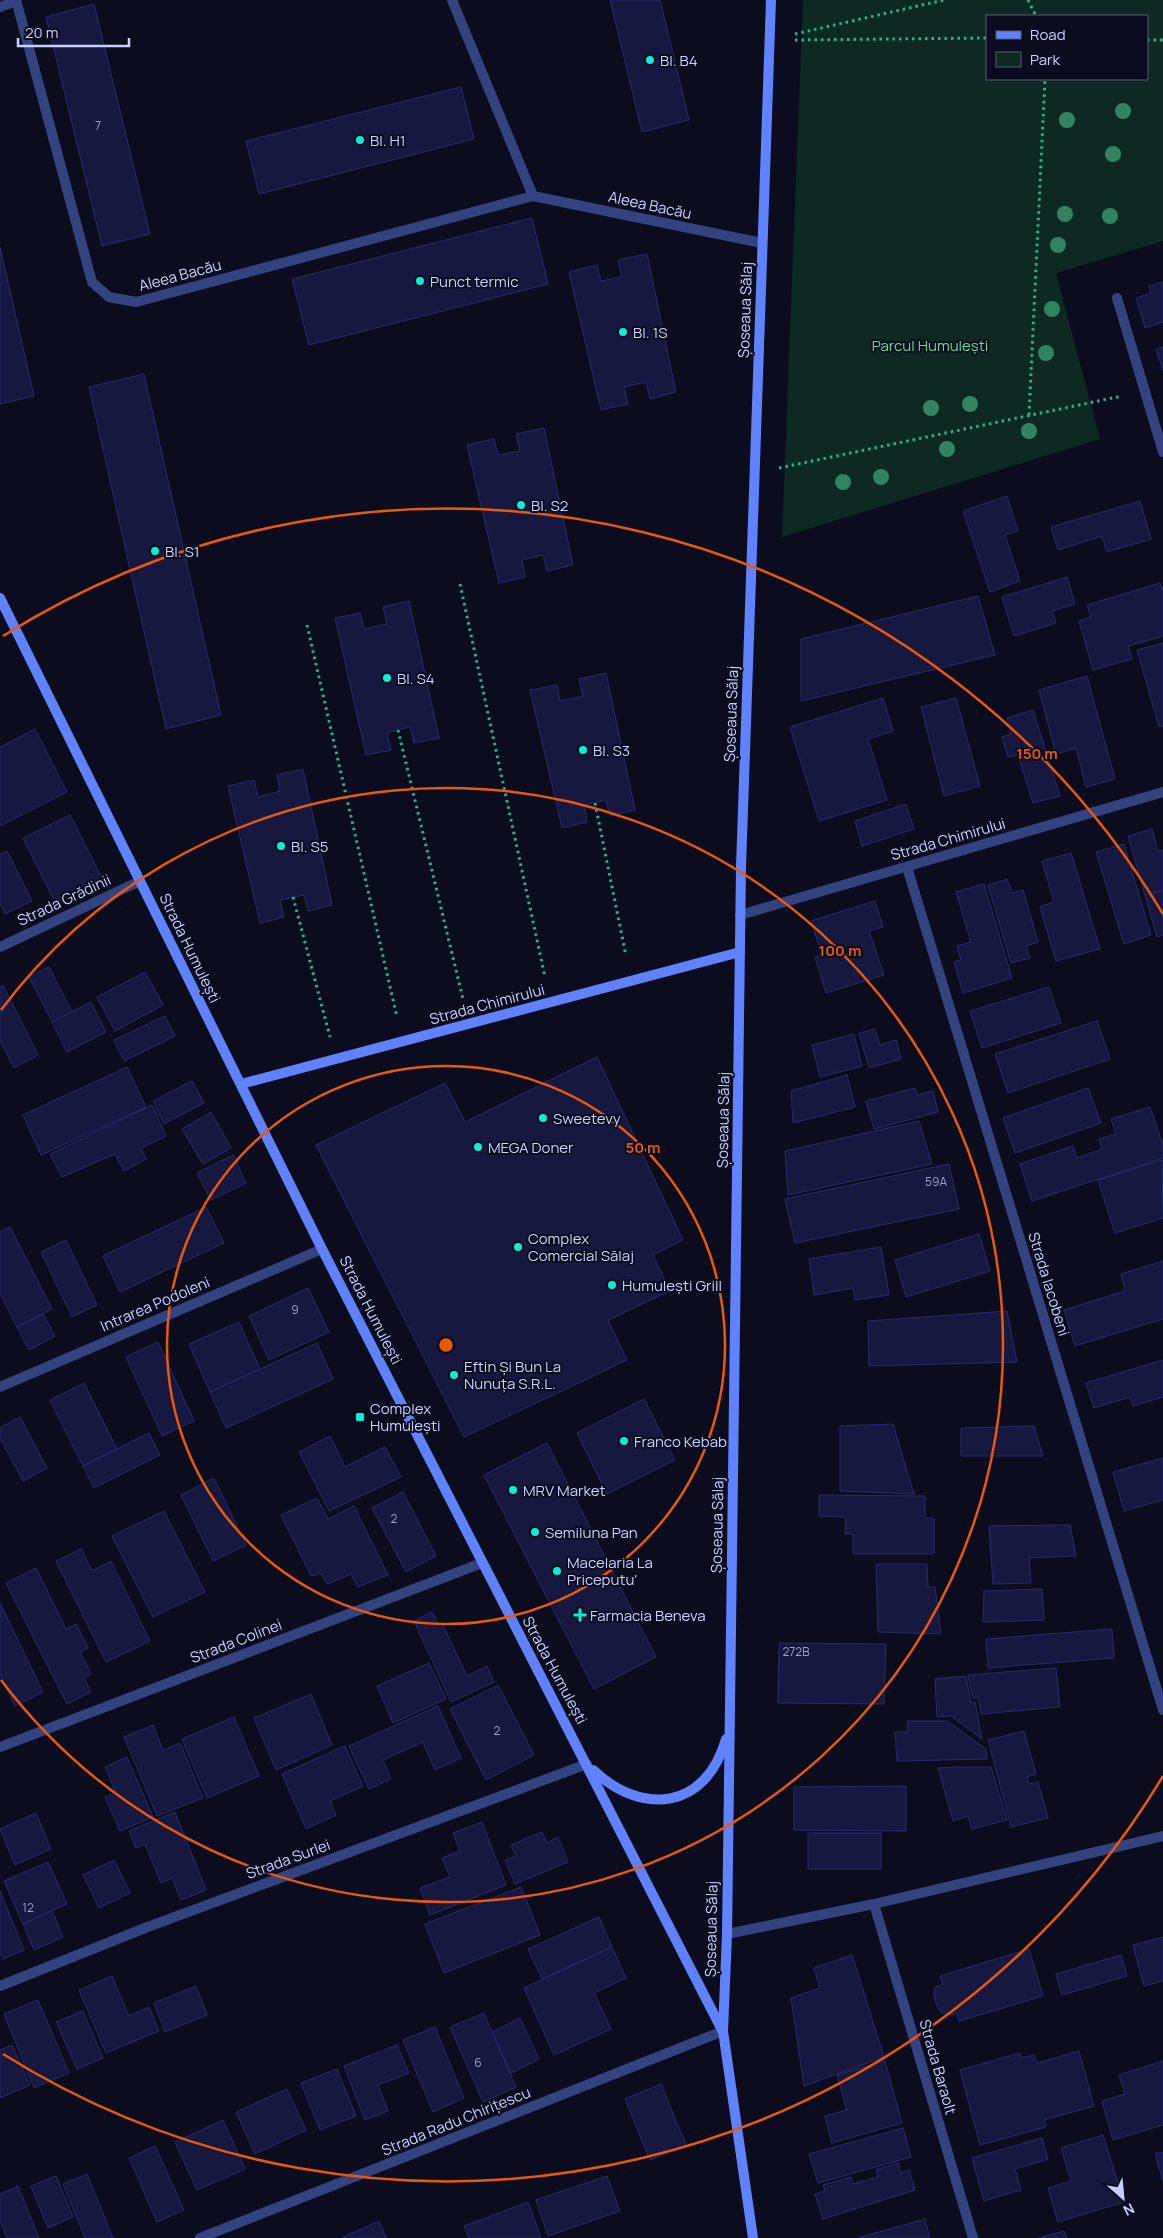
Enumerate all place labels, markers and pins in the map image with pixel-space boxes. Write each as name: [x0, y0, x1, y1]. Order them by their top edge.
place label: Bl. B4: [660, 50, 698, 71]
marker: Bl. B4: [644, 54, 656, 66]
place label: Bl. H1: [370, 130, 406, 151]
marker: Bl. H1: [354, 134, 366, 146]
place label: Punct termic: [430, 271, 519, 292]
marker: Punct termic: [414, 275, 426, 287]
place label: Bl. 1S: [633, 322, 668, 343]
marker: Bl. 1S: [617, 326, 629, 338]
place label: Bl. S2: [531, 495, 568, 516]
marker: Bl. S2: [515, 499, 527, 511]
place label: Bl. S1: [165, 541, 200, 562]
marker: Bl. S1: [149, 545, 161, 557]
place label: Bl. S4: [397, 668, 435, 689]
marker: Bl. S4: [381, 672, 393, 684]
place label: Bl. S3: [593, 740, 630, 761]
marker: Bl. S3: [577, 744, 589, 756]
place label: Bl. S5: [291, 836, 328, 857]
marker: Bl. S5: [275, 840, 287, 852]
place label: Sweetevy: [553, 1108, 621, 1129]
marker: Sweetevy: [537, 1112, 549, 1124]
place label: MEGA Doner: [488, 1137, 574, 1158]
marker: MEGA Doner: [472, 1141, 484, 1153]
place label: Complex Comercial Sălaj: [528, 1228, 634, 1266]
marker: Complex Comercial Sălaj: [512, 1241, 524, 1253]
place label: Humulești Grill: [622, 1275, 722, 1296]
marker: Humulești Grill: [606, 1279, 618, 1291]
centre of rings: [437, 1336, 455, 1354]
place label: Eftin Și Bun La Nunuța S.R.L.: [464, 1356, 561, 1394]
marker: Eftin Și Bun La Nunuța S.R.L.: [448, 1369, 460, 1381]
place label: Complex Humulești: [370, 1398, 440, 1436]
marker: Complex Humulești: [354, 1411, 366, 1423]
place label: Franco Kebab: [634, 1431, 727, 1452]
marker: Franco Kebab: [618, 1435, 630, 1447]
place label: MRV Market: [523, 1480, 606, 1501]
marker: MRV Market: [507, 1484, 519, 1496]
place label: Semiluna Pan: [545, 1522, 638, 1543]
marker: Semiluna Pan: [529, 1526, 541, 1538]
place label: Macelaria La Priceputu': [567, 1552, 653, 1590]
marker: Macelaria La Priceputu': [551, 1565, 563, 1577]
place label: Farmacia Beneva: [590, 1605, 706, 1626]
marker: Farmacia Beneva: [574, 1609, 586, 1621]

